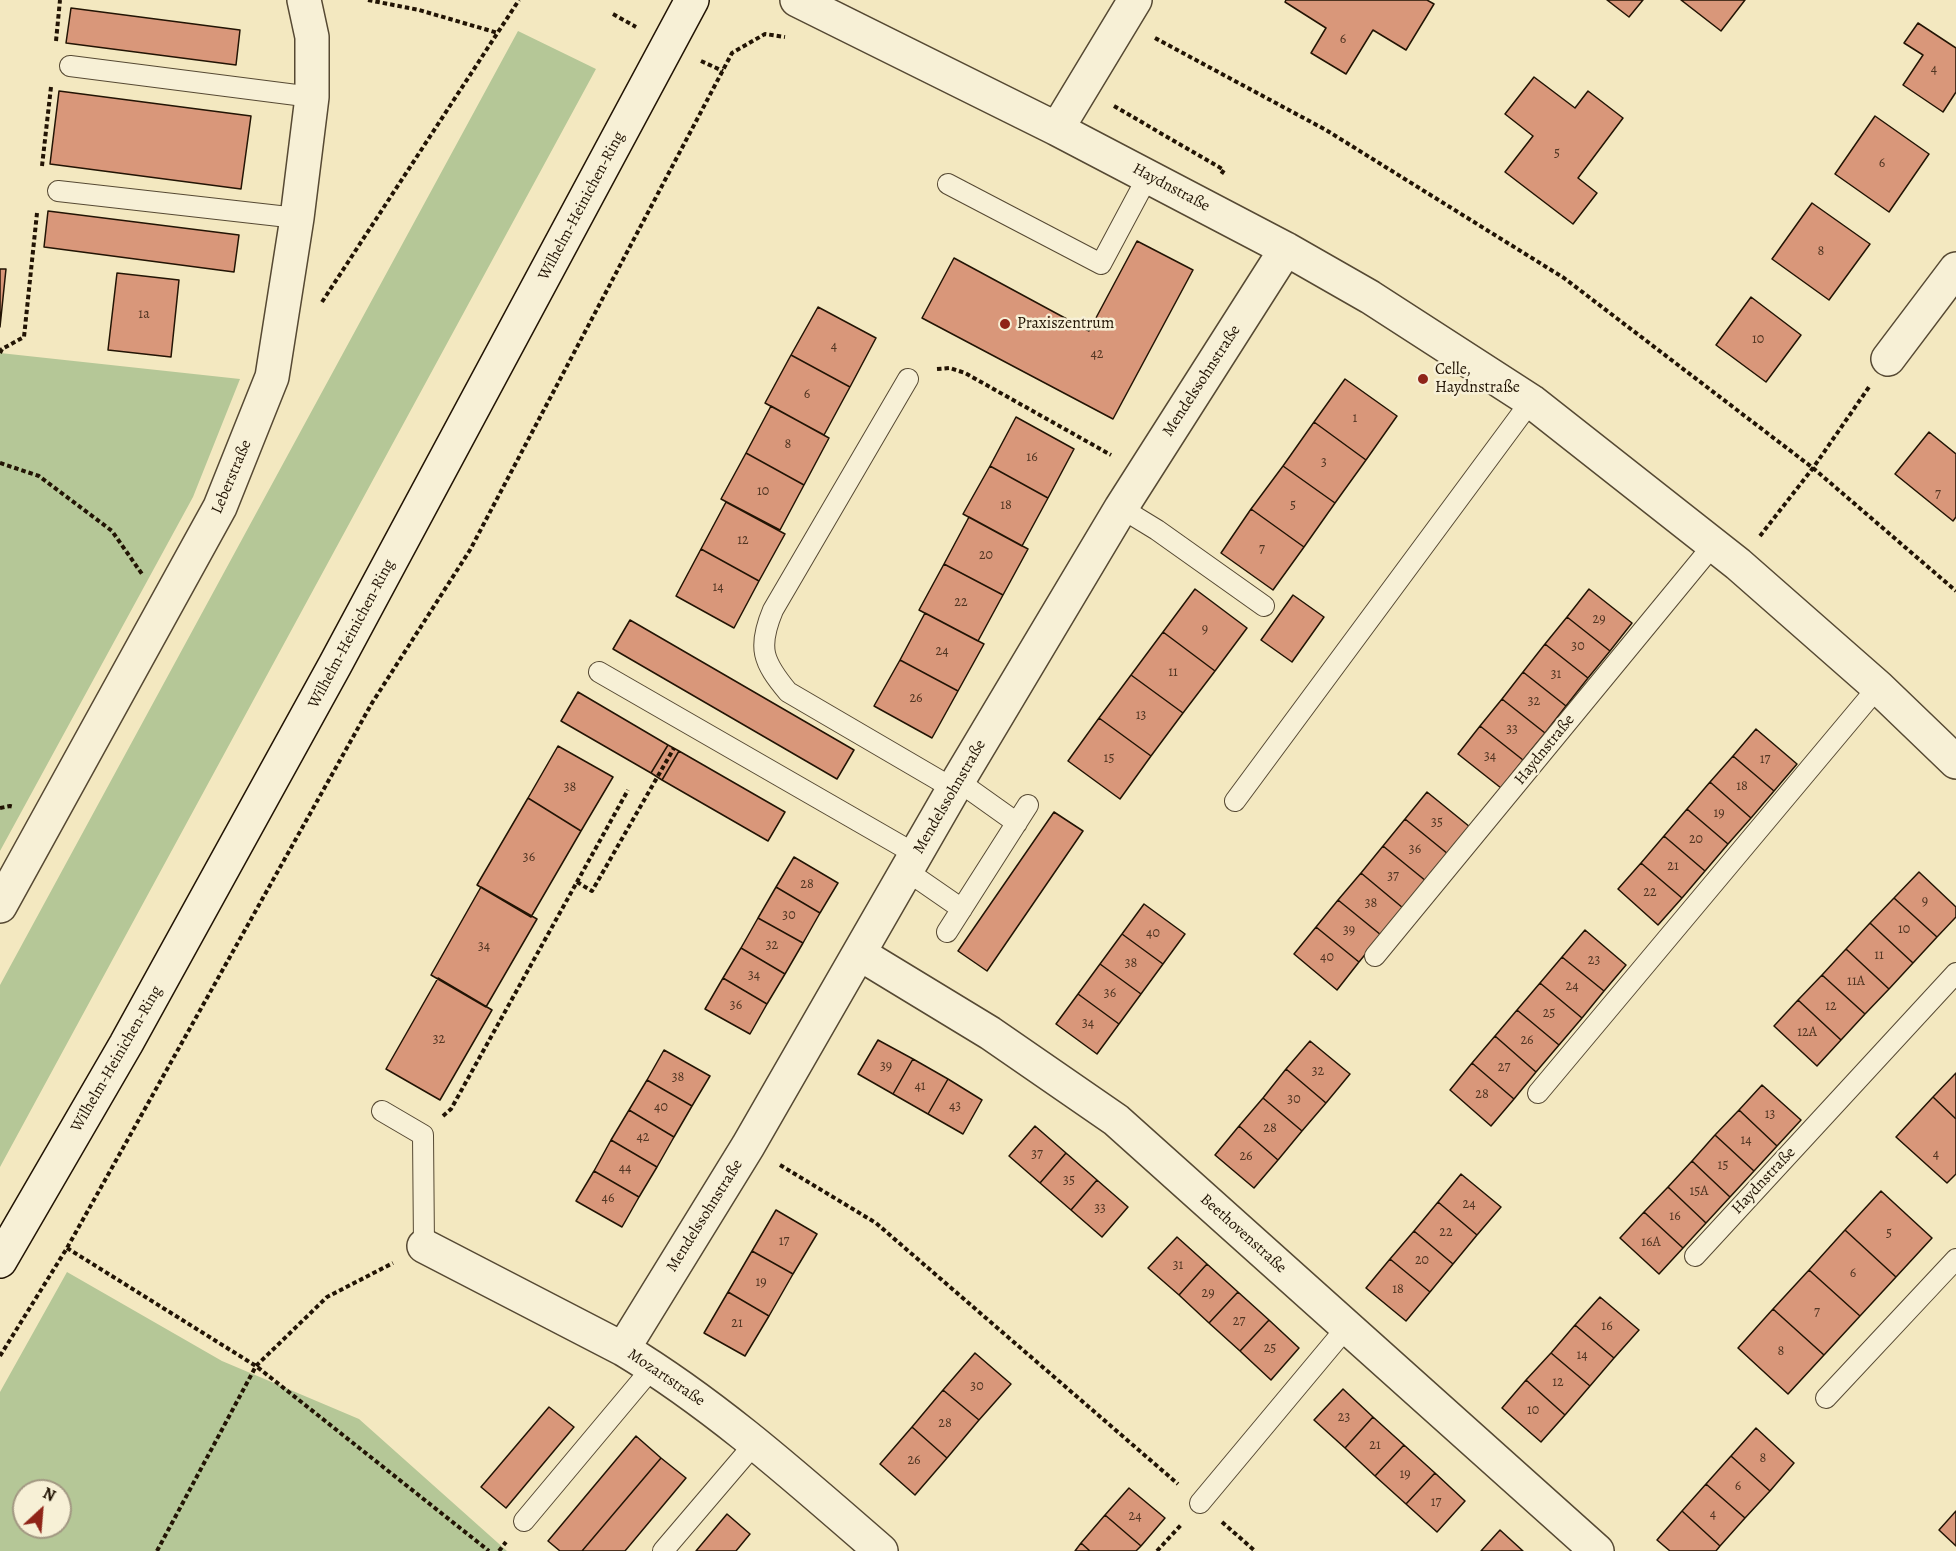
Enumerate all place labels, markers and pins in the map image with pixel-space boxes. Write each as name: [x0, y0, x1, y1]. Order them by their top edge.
place label: Praxiszentrum: [1017, 314, 1114, 334]
marker: Praxiszentrum: [998, 317, 1012, 331]
place label: Celle, Haydnstraße: [1435, 360, 1520, 398]
marker: Celle, Haydnstraße: [1416, 372, 1430, 386]

